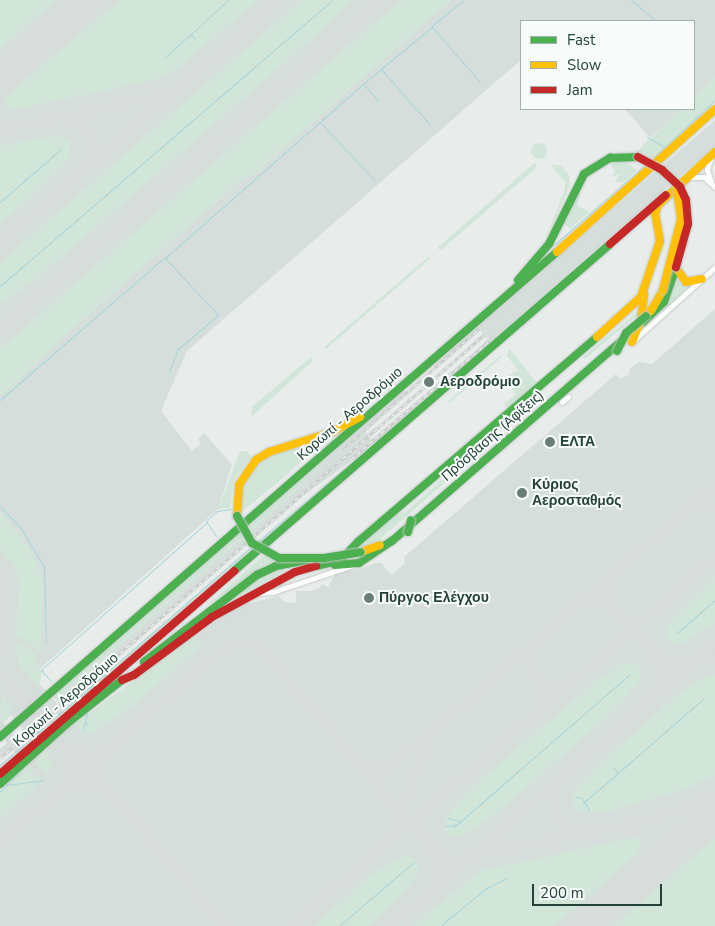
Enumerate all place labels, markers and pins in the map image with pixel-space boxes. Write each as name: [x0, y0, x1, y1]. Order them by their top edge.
place label: Αεροδρόμιο: [440, 374, 520, 390]
marker: Αεροδρόμιο: [422, 375, 436, 389]
place label: ΕΛΤΑ: [560, 434, 595, 450]
marker: ΕΛΤΑ: [544, 436, 556, 448]
place label: Κύριος Αεροσταθμός: [532, 477, 622, 510]
marker: Κύριος Αεροσταθμός: [516, 487, 528, 499]
place label: Πύργος Ελέγχου: [379, 590, 489, 606]
marker: Πύργος Ελέγχου: [363, 592, 375, 604]

